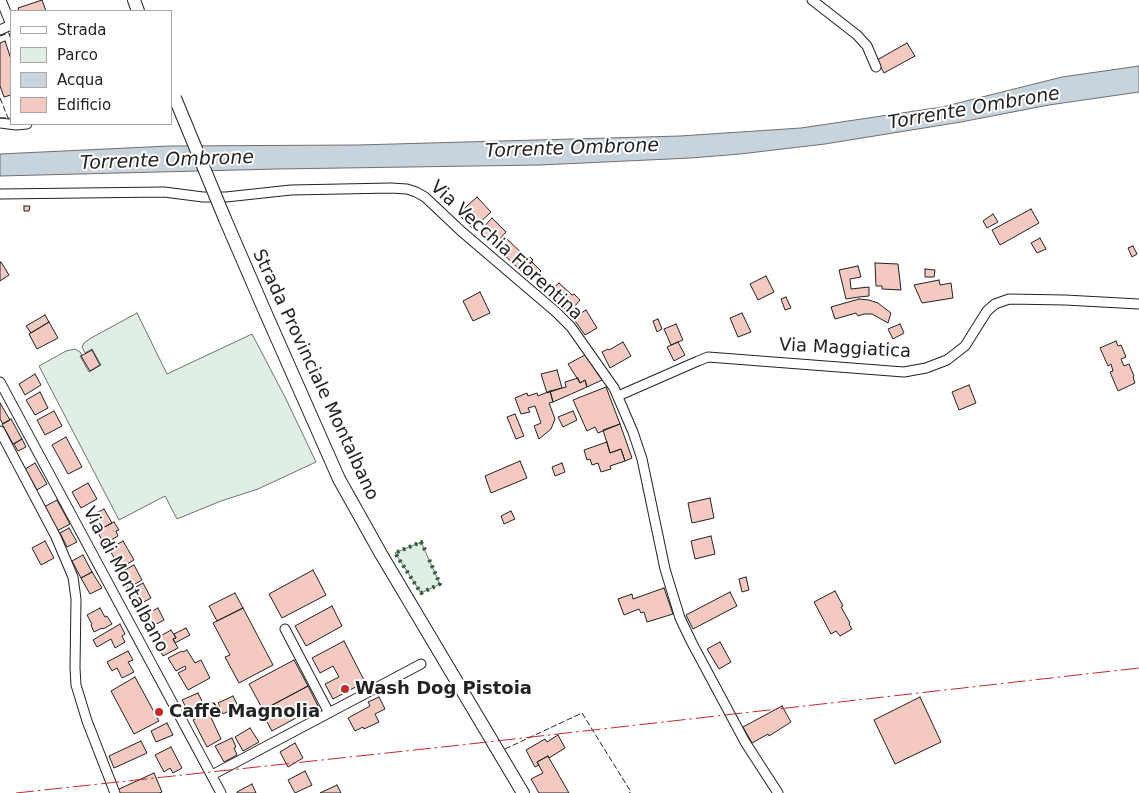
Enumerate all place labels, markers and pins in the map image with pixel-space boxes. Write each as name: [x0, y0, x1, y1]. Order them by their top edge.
place label: Wash Dog Pistoia: [355, 678, 532, 700]
marker: Wash Dog Pistoia: [339, 683, 351, 695]
place label: Caffè Magnolia: [169, 701, 320, 723]
marker: Caffè Magnolia: [153, 706, 165, 718]

